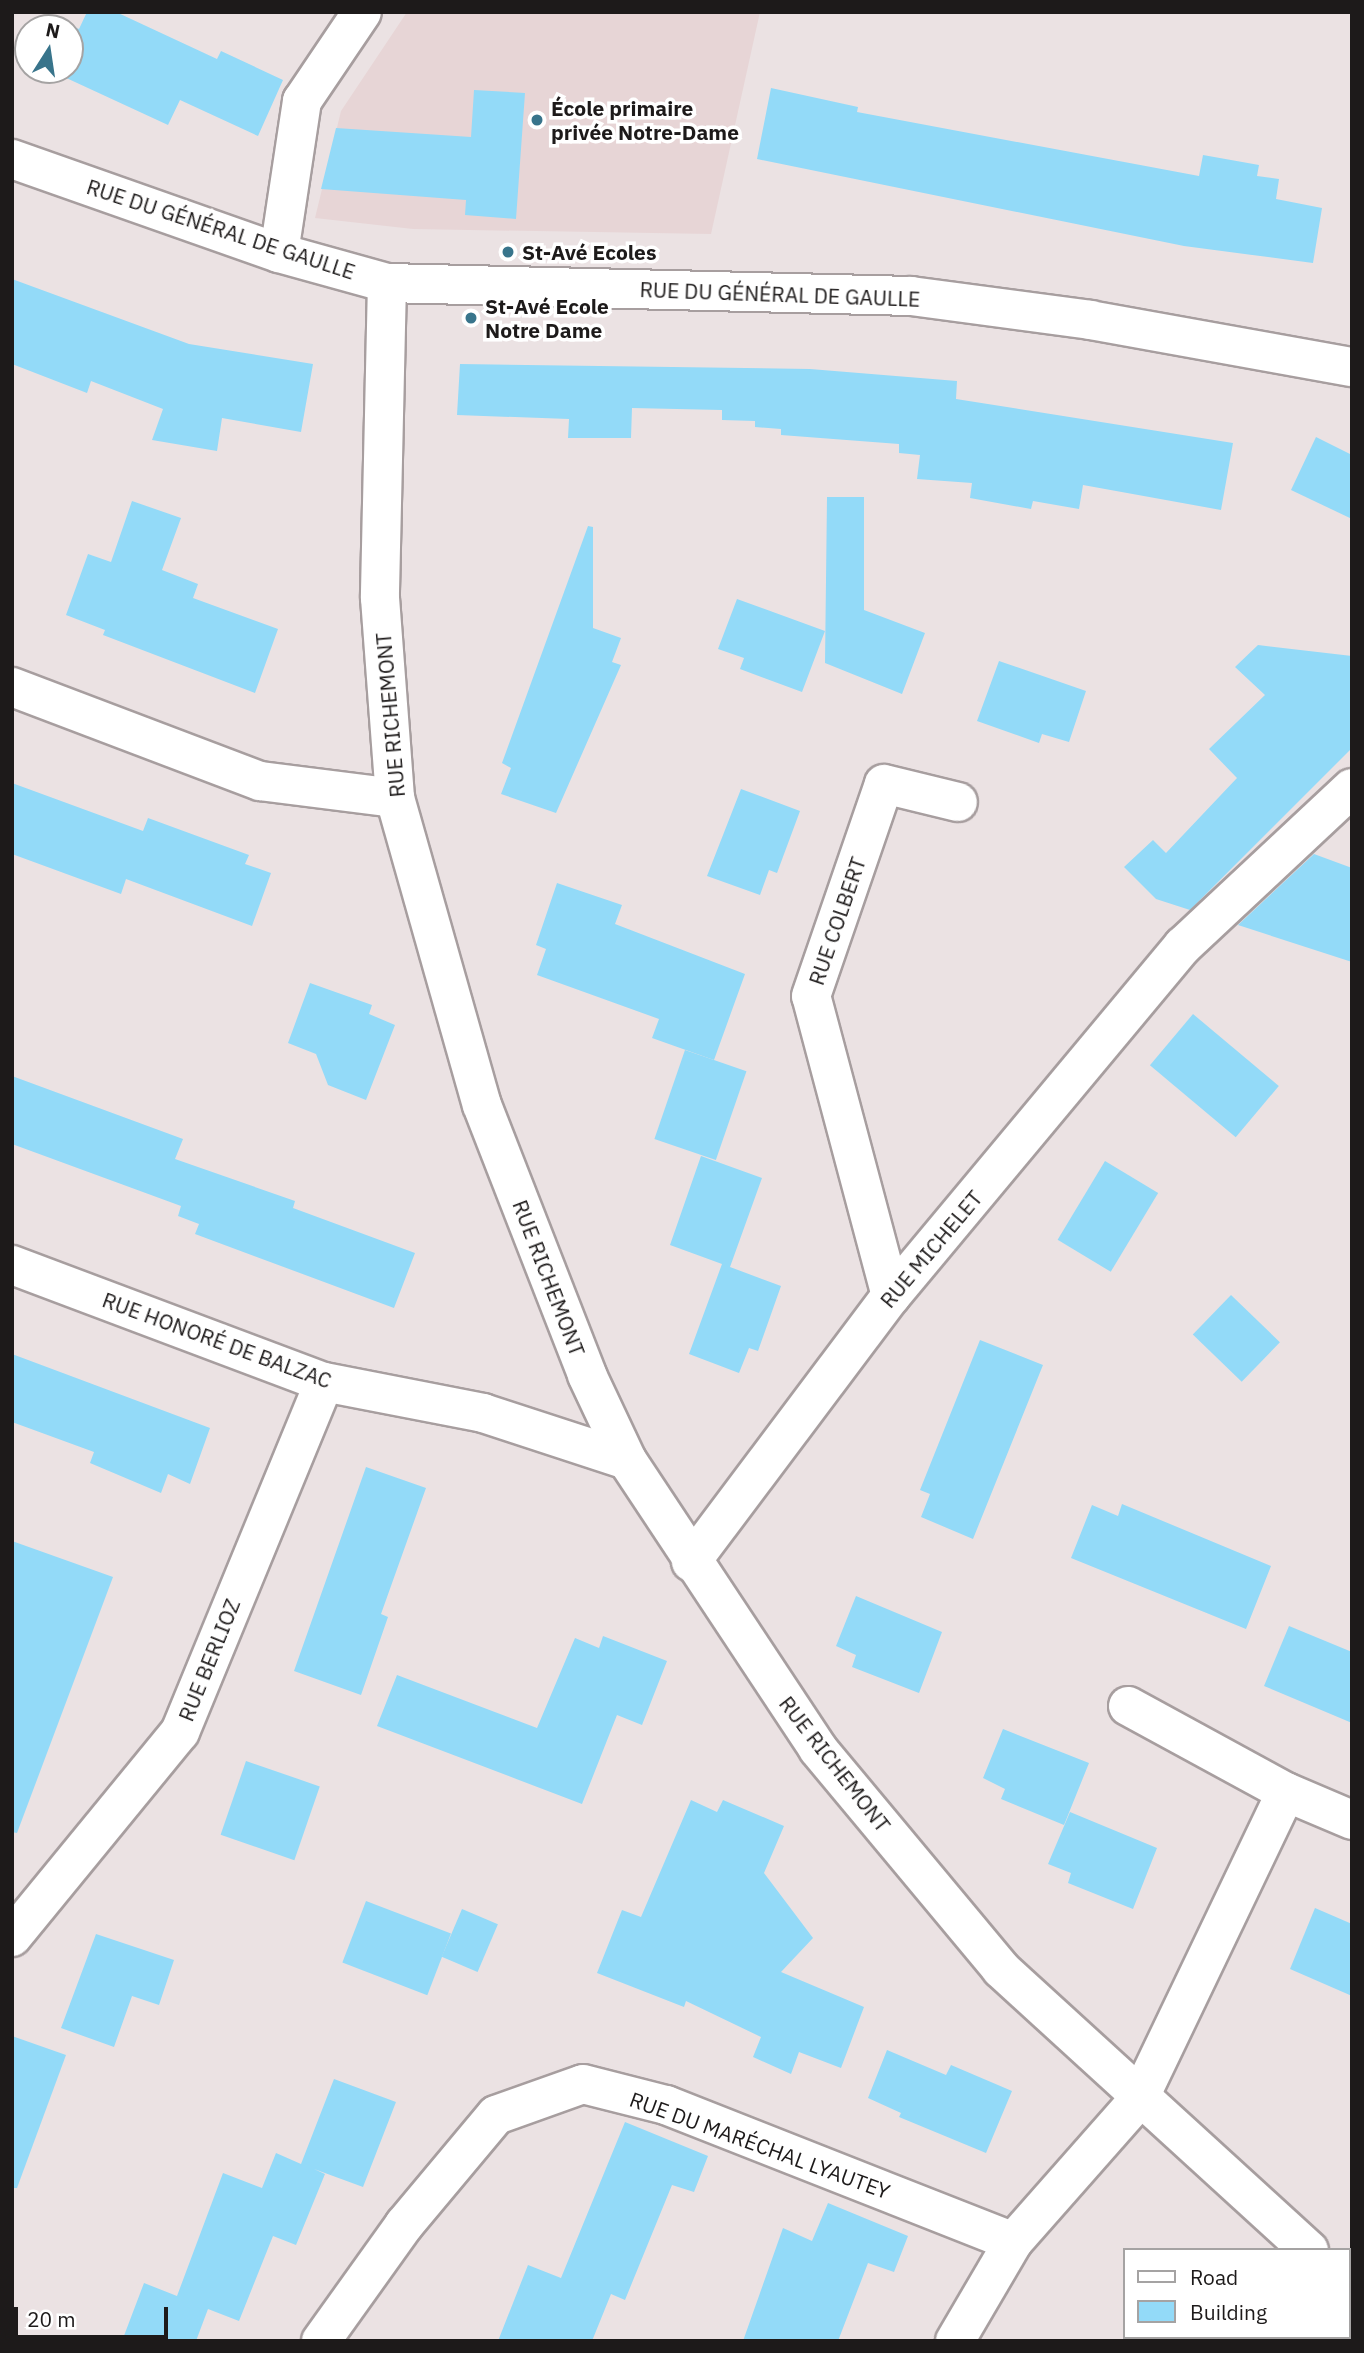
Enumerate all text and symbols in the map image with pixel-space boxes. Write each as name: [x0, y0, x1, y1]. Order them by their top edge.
north arrow: [14, 14, 84, 84]
text: N: [44, 17, 62, 44]
place label: École primaire privée Notre-Dame: [551, 95, 739, 145]
marker: École primaire privée Notre-Dame: [529, 112, 545, 128]
street label: RUE DU GÉNÉRAL DE GAULLE: [84, 174, 358, 284]
place label: St-Avé Ecoles: [522, 239, 657, 265]
marker: St-Avé Ecoles: [500, 244, 516, 260]
street label: RUE DU GÉNÉRAL DE GAULLE: [639, 277, 921, 311]
place label: St-Avé Ecole Notre Dame: [485, 293, 609, 343]
marker: St-Avé Ecole Notre Dame: [463, 310, 479, 326]
street label: RUE RICHEMONT: [370, 632, 410, 798]
street label: RUE COLBERT: [803, 854, 871, 988]
street label: RUE MICHELET: [875, 1185, 987, 1313]
street label: RUE RICHEMONT: [508, 1196, 590, 1360]
street label: RUE HONORÉ DE BALZAC: [99, 1287, 335, 1393]
street label: RUE BERLIOZ: [173, 1595, 245, 1725]
street label: RUE RICHEMONT: [774, 1691, 896, 1837]
street label: RUE DU MARÉCHAL LYAUTEY: [627, 2086, 893, 2204]
legend: [1122, 2248, 1350, 2339]
text: Road: [1190, 2263, 1238, 2291]
scale bar: [18, 2294, 172, 2338]
text: Building: [1190, 2298, 1267, 2326]
text: 20 m: [27, 2305, 76, 2333]

